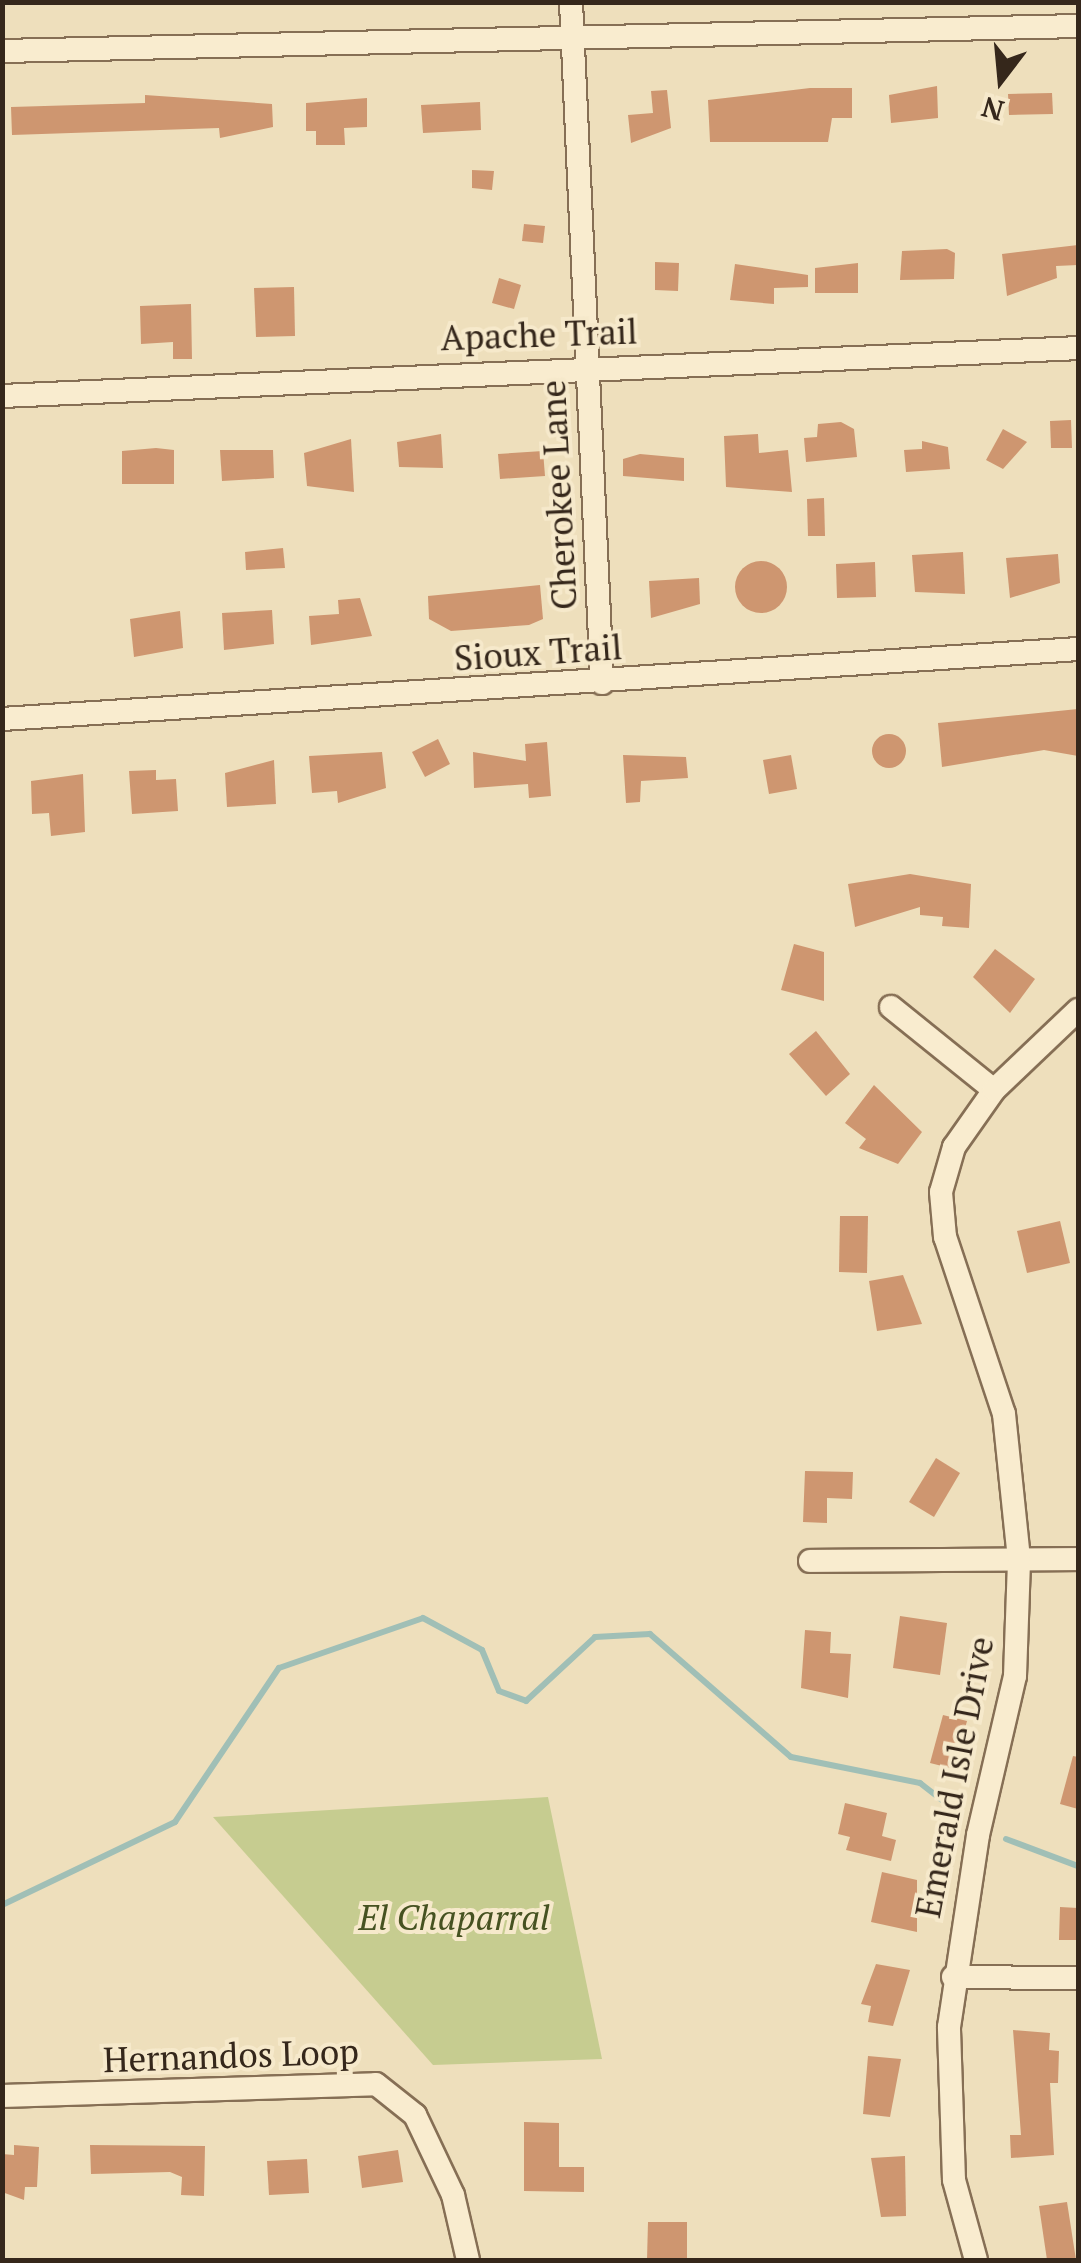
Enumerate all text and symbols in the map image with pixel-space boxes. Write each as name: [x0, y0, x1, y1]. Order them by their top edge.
north arrow: [951, 30, 1051, 130]
text: N: [977, 89, 1008, 130]
street label: Apache Trail: [440, 310, 638, 358]
street label: Cherokee Lane: [531, 379, 585, 611]
street label: Sioux Trail: [453, 625, 623, 679]
street label: Emerald Isle Drive: [906, 1633, 1002, 1921]
park label: El Chaparral: [358, 1896, 550, 1938]
street label: Hernandos Loop: [102, 2030, 360, 2080]

